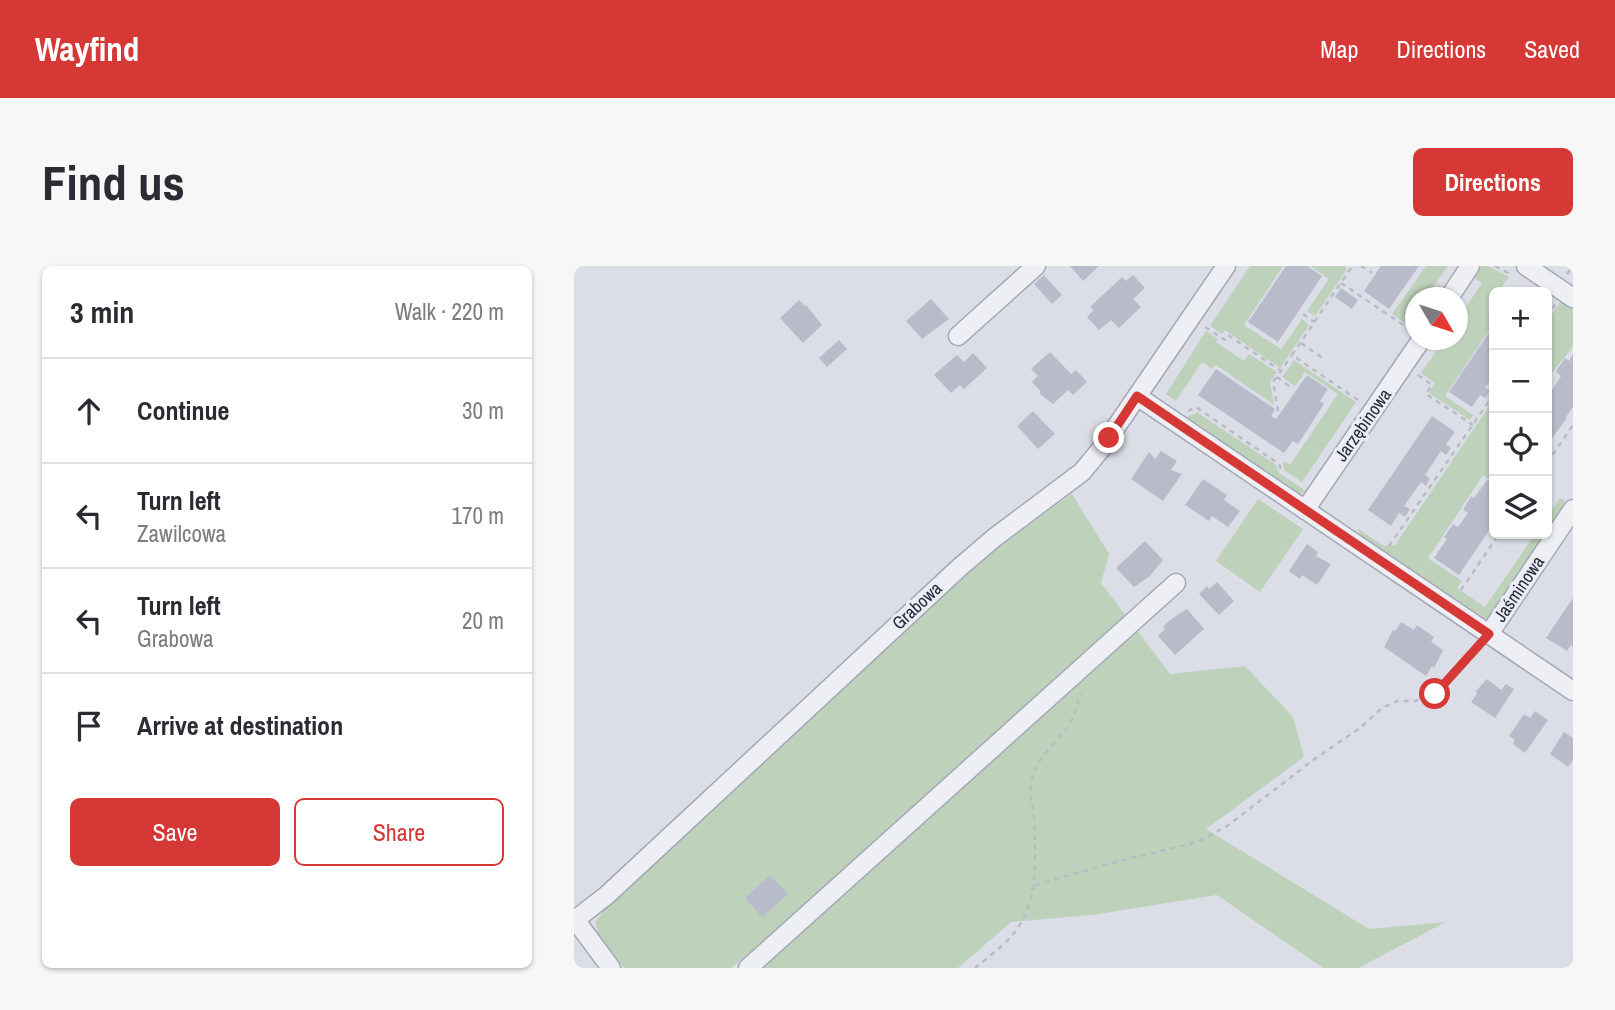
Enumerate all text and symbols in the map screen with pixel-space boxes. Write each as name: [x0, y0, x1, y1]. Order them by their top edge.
text: Wayfind: [35, 27, 139, 71]
text: Map: [1320, 33, 1358, 65]
text: Directions: [1396, 33, 1486, 65]
text: Saved: [1524, 33, 1580, 65]
button: Directions: [1413, 148, 1573, 216]
text: Find us: [42, 149, 185, 215]
north arrow: [1405, 287, 1468, 350]
map controls: [1489, 287, 1552, 539]
button: +: [1489, 287, 1552, 350]
text: 3 min: [70, 292, 134, 332]
text: Walk · 220 m: [395, 296, 504, 327]
button: −: [1489, 350, 1552, 413]
street label: Jarzębinowa: [1328, 383, 1397, 466]
icon: ahead: [70, 392, 108, 430]
text: Continue: [137, 393, 229, 428]
text: 30 m: [462, 395, 504, 426]
button: locate: [1489, 413, 1552, 476]
route end: [1093, 422, 1124, 453]
button: layers: [1489, 476, 1552, 539]
text: Turn left: [137, 483, 221, 518]
icon: left: [70, 497, 108, 535]
text: 170 m: [452, 500, 504, 531]
text: Zawilcowa: [137, 518, 226, 549]
street label: Jaśminowa: [1487, 551, 1550, 627]
street label: Grabowa: [886, 576, 947, 635]
text: Turn left: [137, 588, 221, 623]
icon: left: [70, 602, 108, 640]
text: 20 m: [462, 605, 504, 636]
text: Grabowa: [137, 623, 214, 654]
route start: [1419, 678, 1450, 709]
icon: arrive: [70, 707, 108, 745]
text: Arrive at destination: [137, 708, 343, 743]
button: Save: [70, 798, 280, 866]
button: Share: [294, 798, 504, 866]

